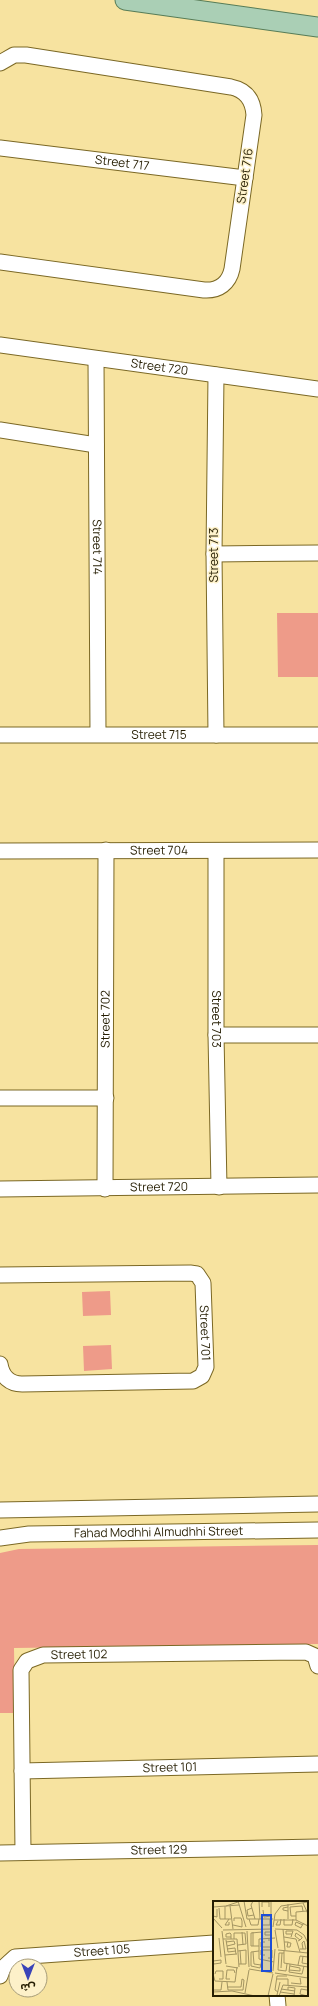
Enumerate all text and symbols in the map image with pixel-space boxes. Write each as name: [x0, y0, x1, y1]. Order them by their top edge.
street label: Street 716: [232, 147, 257, 205]
street label: Street 717: [94, 151, 150, 174]
street label: Street 720: [130, 354, 189, 379]
street label: Street 714: [89, 519, 106, 575]
street label: Street 713: [205, 528, 222, 583]
street label: Street 715: [131, 726, 187, 743]
street label: Street 704: [130, 841, 188, 859]
street label: Street 702: [96, 990, 114, 1048]
street label: Street 703: [208, 990, 225, 1048]
street label: Street 720: [130, 1178, 188, 1195]
street label: Street 701: [196, 1305, 215, 1361]
street label: Fahad Modhhi Almudhhi Street: [74, 1522, 244, 1541]
street label: Street 102: [51, 1645, 108, 1663]
street label: Street 101: [143, 1758, 197, 1776]
street label: Street 129: [130, 1840, 187, 1859]
inset map: [213, 1901, 308, 1996]
street label: Street 105: [73, 1940, 131, 1961]
north arrow: [8, 1958, 48, 1998]
text: ش: [20, 1981, 36, 1996]

